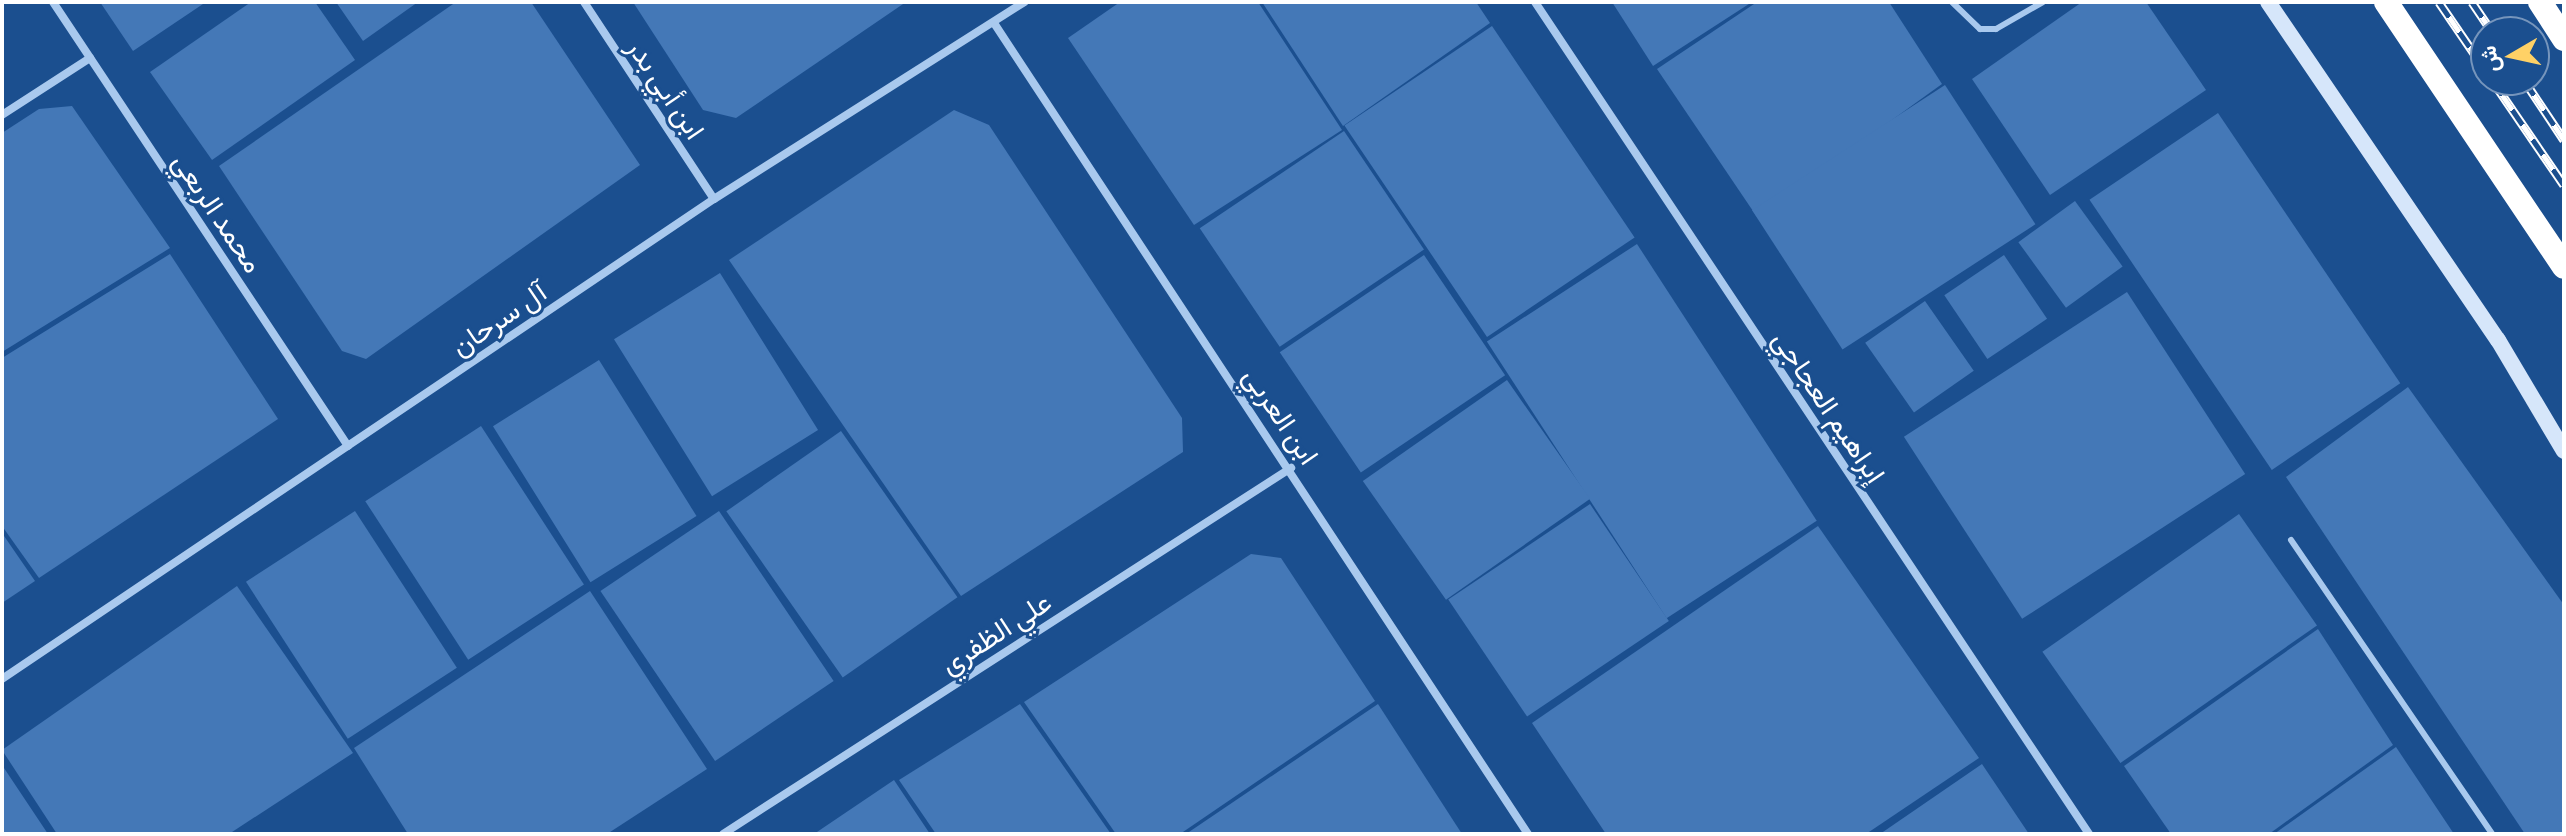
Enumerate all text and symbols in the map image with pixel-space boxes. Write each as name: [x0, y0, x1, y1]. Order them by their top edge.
north arrow: [2470, 16, 2550, 96]
street label: ابن أبي بدر: [621, 31, 713, 145]
text: ش: [2473, 44, 2503, 75]
street label: محمد الربعي: [167, 146, 271, 278]
street label: آل سرحان: [444, 274, 552, 362]
street label: إبراهيم العجاجي: [1767, 323, 1893, 489]
street label: ابن العربي: [1237, 360, 1327, 470]
street label: علي الظفري: [933, 584, 1057, 680]

